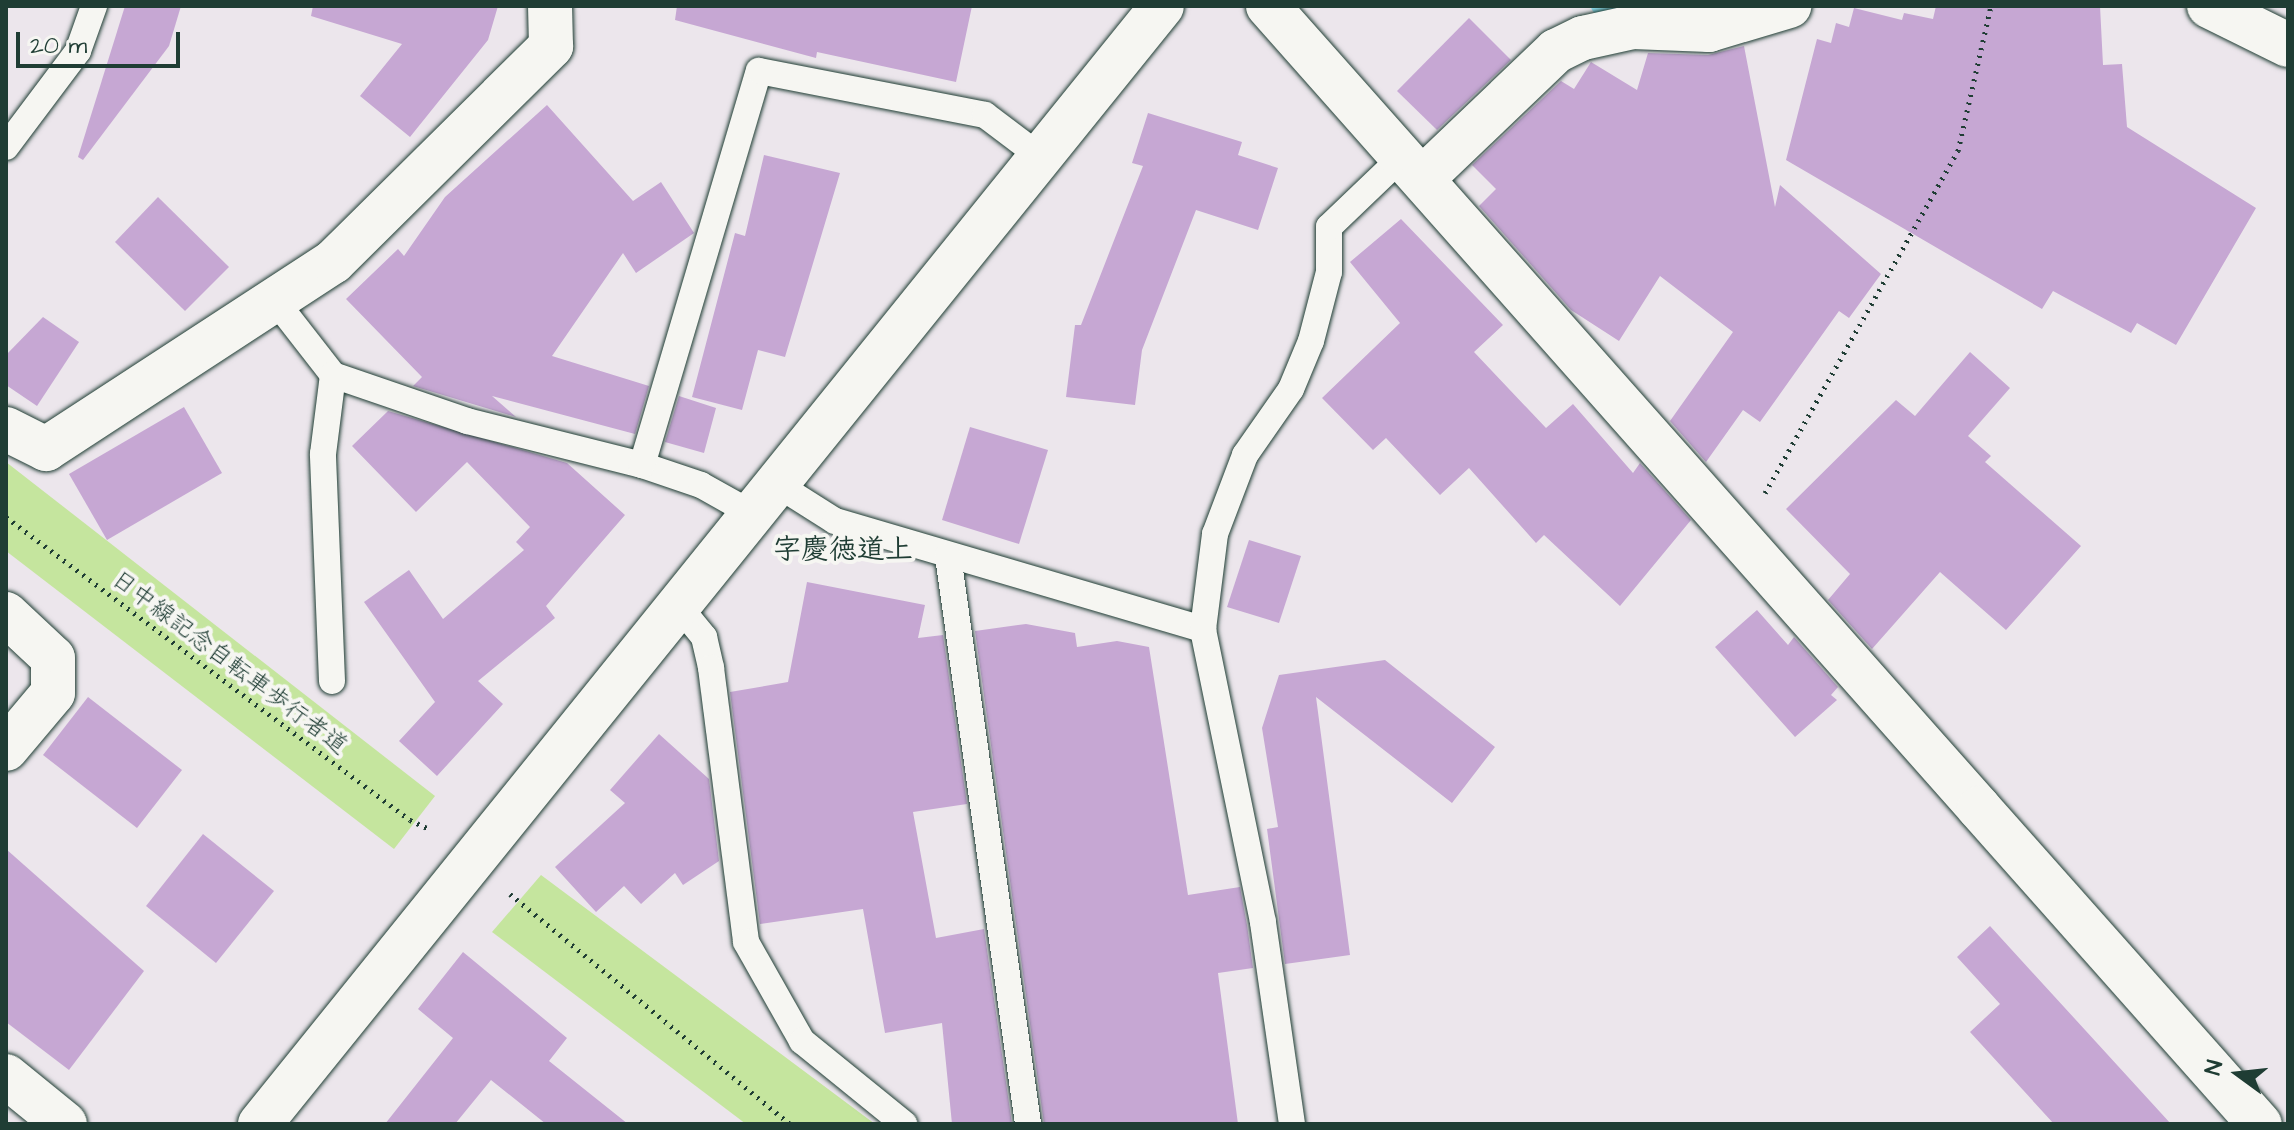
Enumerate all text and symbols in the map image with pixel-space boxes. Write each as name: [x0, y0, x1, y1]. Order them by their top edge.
scale bar: [20, 16, 184, 66]
text: 20 m: [30, 29, 87, 63]
district label: 字慶徳道上: [773, 533, 913, 567]
street label: 日中線記念自転車歩行者道: [105, 565, 353, 761]
north arrow: [2198, 1034, 2278, 1114]
text: N: [2198, 1057, 2231, 1078]

